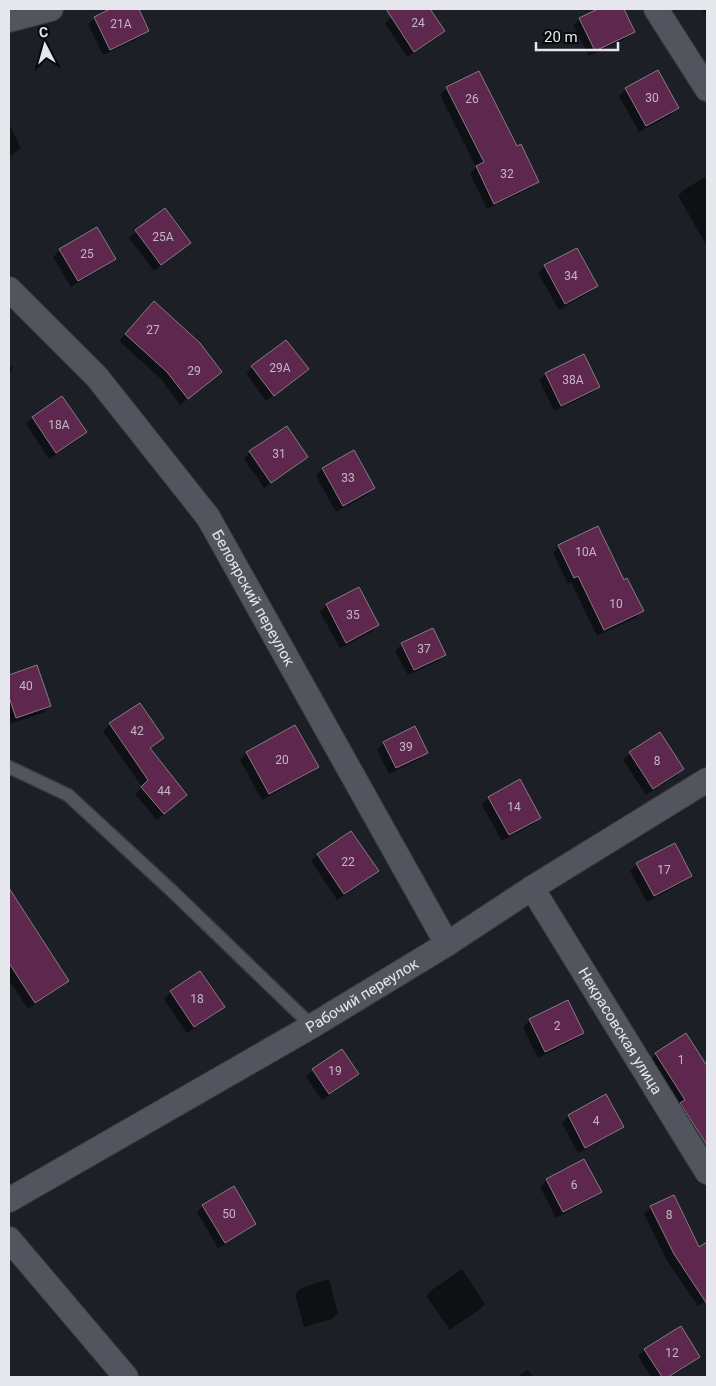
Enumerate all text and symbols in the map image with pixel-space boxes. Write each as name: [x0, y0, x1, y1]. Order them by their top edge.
house number: 24: [411, 16, 425, 30]
house number: 21А: [110, 17, 132, 31]
north arrow: [20, 20, 70, 70]
scale bar: [536, 20, 618, 52]
text: С: [38, 24, 49, 41]
text: 20 m: [544, 28, 578, 46]
house number: 30: [645, 91, 659, 105]
house number: 26: [465, 92, 479, 106]
house number: 32: [500, 167, 514, 181]
house number: 25А: [152, 230, 174, 244]
house number: 25: [80, 247, 94, 261]
house number: 34: [564, 269, 578, 283]
house number: 27: [146, 323, 160, 337]
house number: 29А: [269, 361, 291, 375]
house number: 29: [187, 364, 201, 378]
house number: 38А: [562, 373, 584, 387]
house number: 18А: [48, 418, 70, 432]
house number: 31: [272, 447, 286, 461]
house number: 33: [341, 471, 355, 485]
street label: Белоярский переулок: [208, 527, 299, 669]
house number: 10А: [575, 545, 597, 559]
house number: 10: [609, 597, 623, 611]
house number: 35: [346, 608, 360, 622]
house number: 37: [417, 642, 431, 656]
house number: 40: [19, 679, 33, 693]
house number: 42: [130, 724, 144, 738]
house number: 39: [399, 740, 413, 754]
house number: 20: [275, 753, 289, 767]
house number: 8: [654, 754, 661, 768]
house number: 44: [157, 784, 171, 798]
house number: 14: [507, 800, 521, 814]
house number: 22: [341, 855, 355, 869]
house number: 17: [657, 863, 671, 877]
street label: Рабочий переулок: [302, 954, 422, 1037]
street label: Некрасовская улица: [574, 964, 666, 1098]
house number: 18: [190, 992, 204, 1006]
house number: 2: [554, 1019, 561, 1033]
house number: 1: [678, 1053, 684, 1067]
house number: 19: [328, 1064, 342, 1078]
house number: 4: [593, 1114, 600, 1128]
house number: 6: [571, 1178, 578, 1192]
house number: 50: [222, 1207, 236, 1221]
house number: 8: [666, 1208, 673, 1222]
house number: 12: [665, 1346, 679, 1360]

